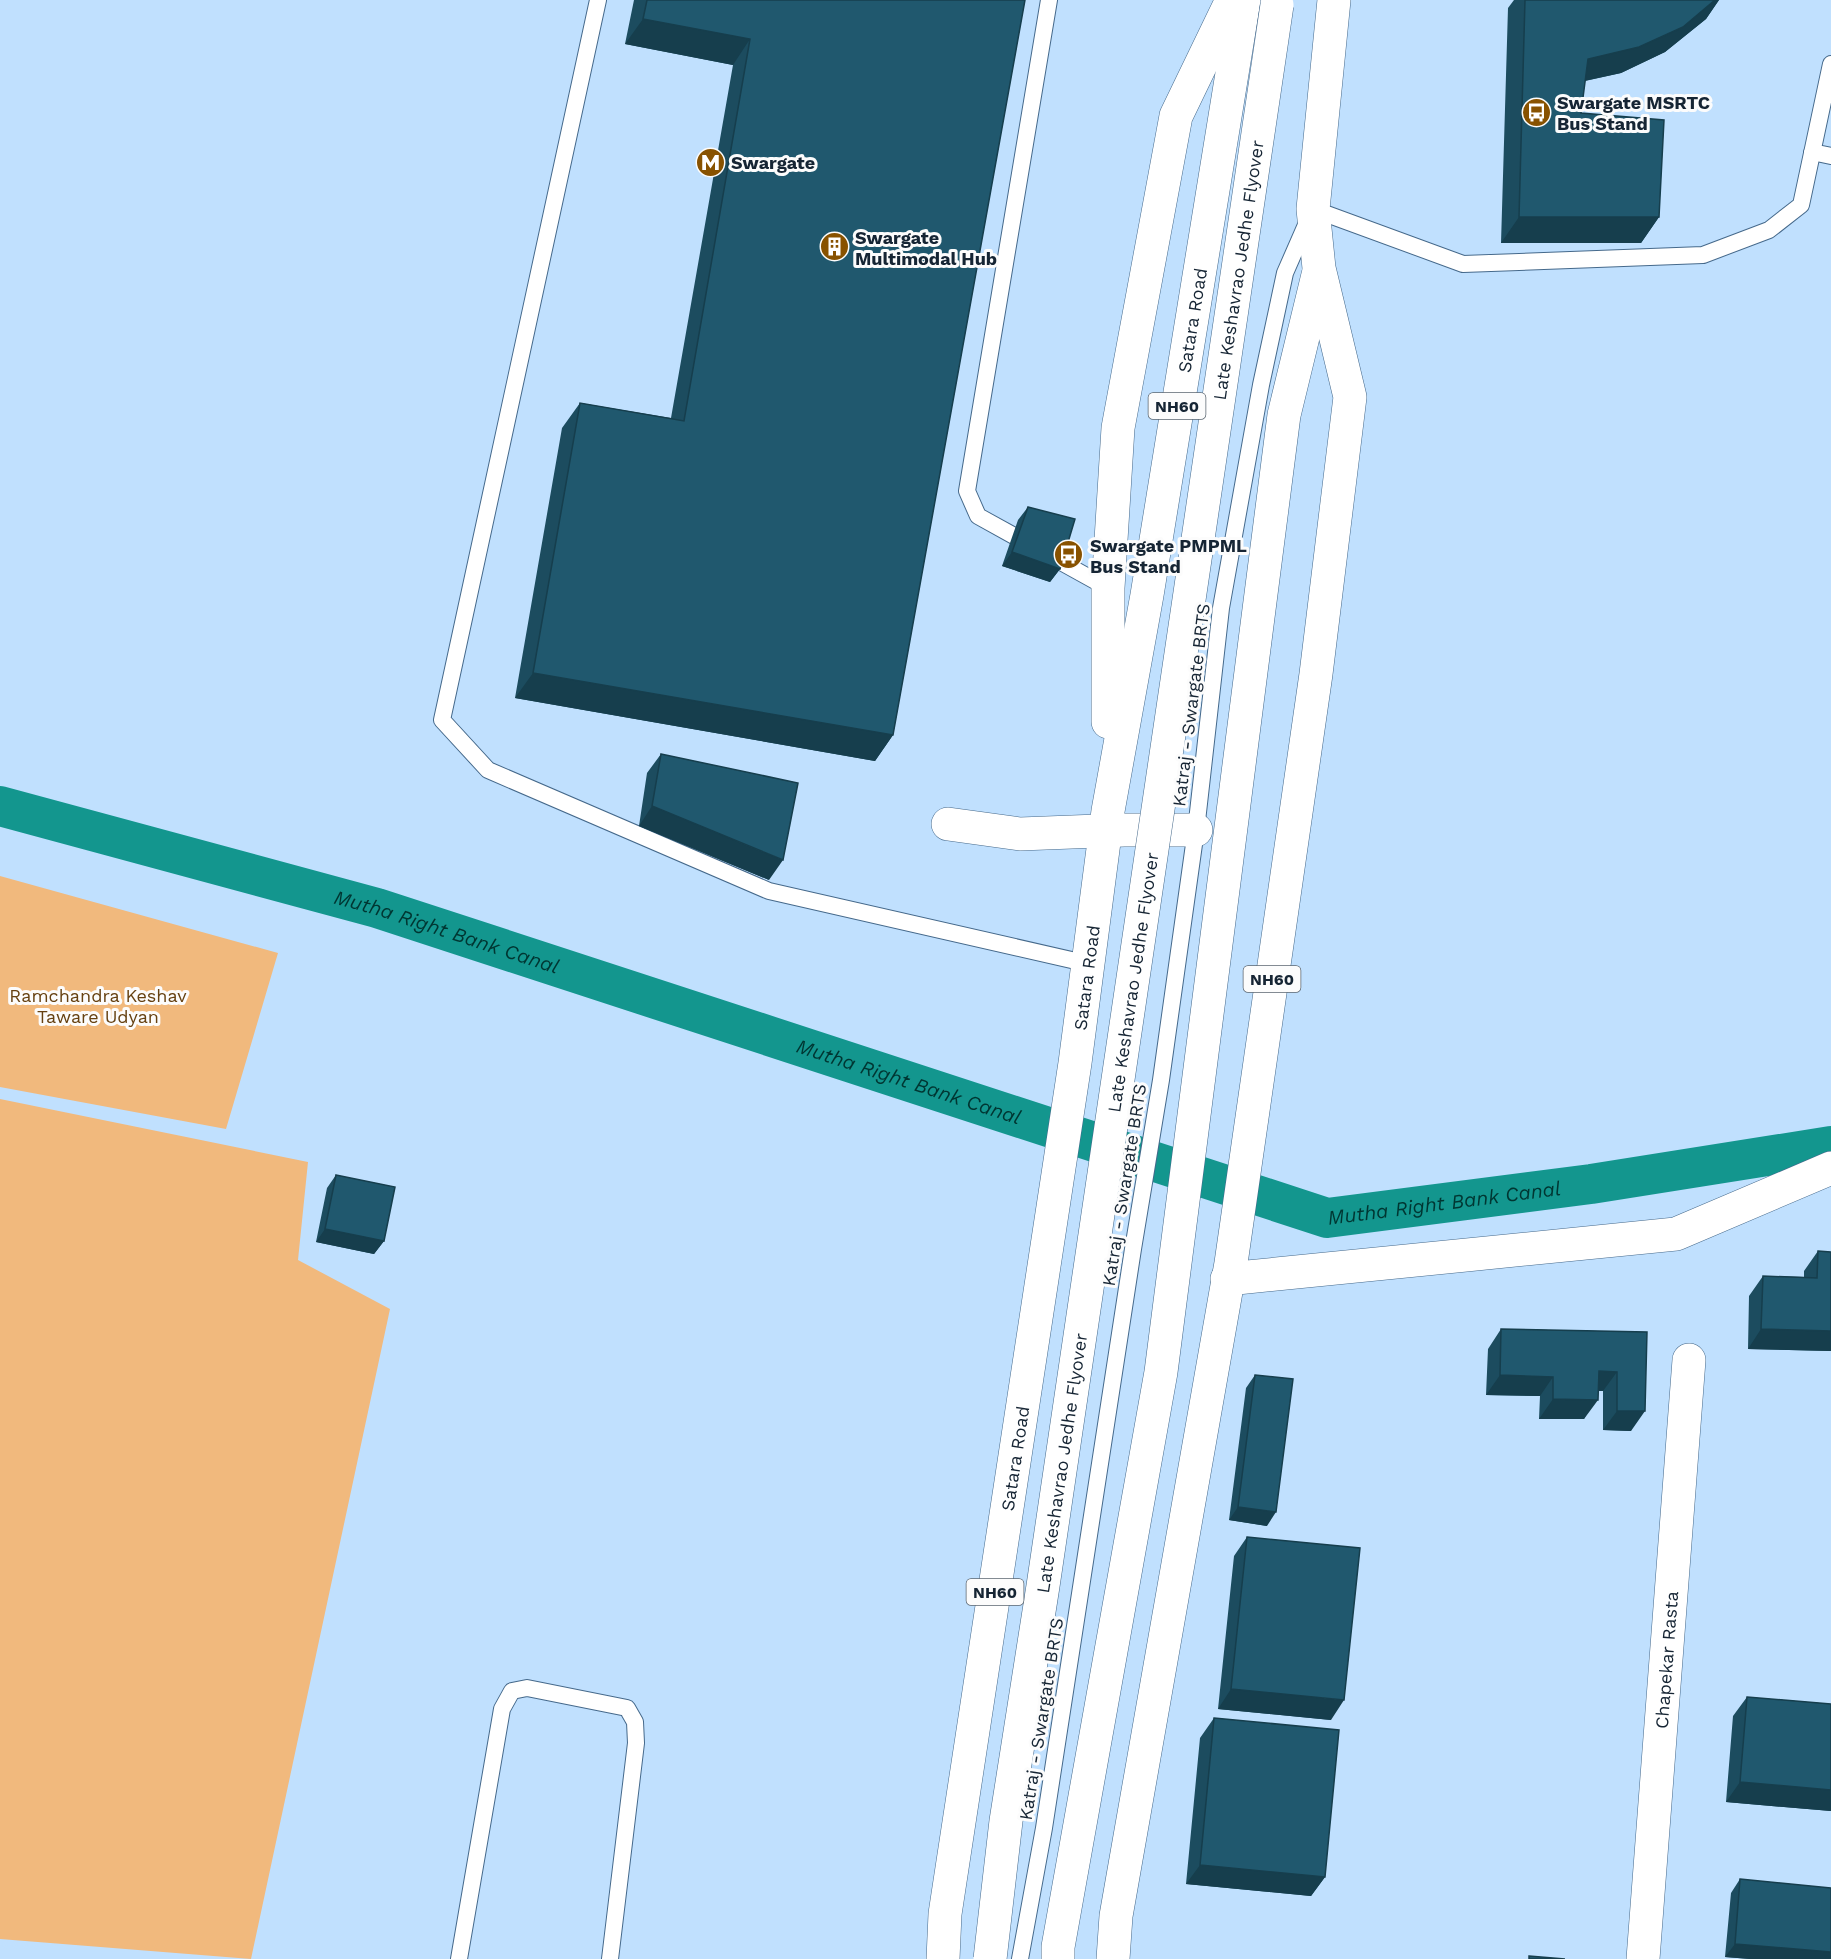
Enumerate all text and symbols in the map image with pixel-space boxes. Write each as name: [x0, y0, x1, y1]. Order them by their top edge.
place label: Swargate MSRTC Bus Stand: [1557, 92, 1710, 134]
bus stop icon: Swargate MSRTC Bus Stand: [1520, 96, 1552, 128]
street label: Late Keshavrao Jedhe Flyover: [1208, 139, 1267, 402]
metro station icon: Swargate: [694, 146, 726, 178]
place label: Swargate: [731, 152, 815, 173]
place label: Swargate Multimodal Hub: [855, 227, 997, 269]
building icon: Swargate Multimodal Hub: [818, 231, 850, 263]
street label: Satara Road: [1173, 266, 1211, 374]
road number: NH60: [1148, 393, 1206, 419]
place label: Swargate PMPML Bus Stand: [1090, 535, 1247, 577]
bus stop icon: Swargate PMPML Bus Stand: [1053, 539, 1085, 571]
street label: Katraj - Swargate BRTS: [1168, 602, 1214, 808]
street label: Late Keshavrao Jedhe Flyover: [1103, 851, 1162, 1114]
water label: Mutha Right Bank Canal: [331, 885, 562, 979]
street label: Satara Road: [1069, 924, 1103, 1032]
road number: NH60: [1244, 966, 1300, 992]
park label: Ramchandra Keshav Taware Udyan: [9, 985, 187, 1027]
water label: Mutha Right Bank Canal: [794, 1034, 1024, 1129]
street label: Katraj - Swargate BRTS: [1098, 1082, 1150, 1288]
water label: Mutha Right Bank Canal: [1326, 1176, 1562, 1230]
street label: Late Keshavrao Jedhe Flyover: [1032, 1332, 1091, 1595]
street label: Satara Road: [996, 1404, 1033, 1512]
road number: NH60: [966, 1579, 1024, 1605]
street label: Chapekar Rasta: [1650, 1590, 1682, 1730]
street label: Katraj - Swargate BRTS: [1015, 1616, 1067, 1822]

